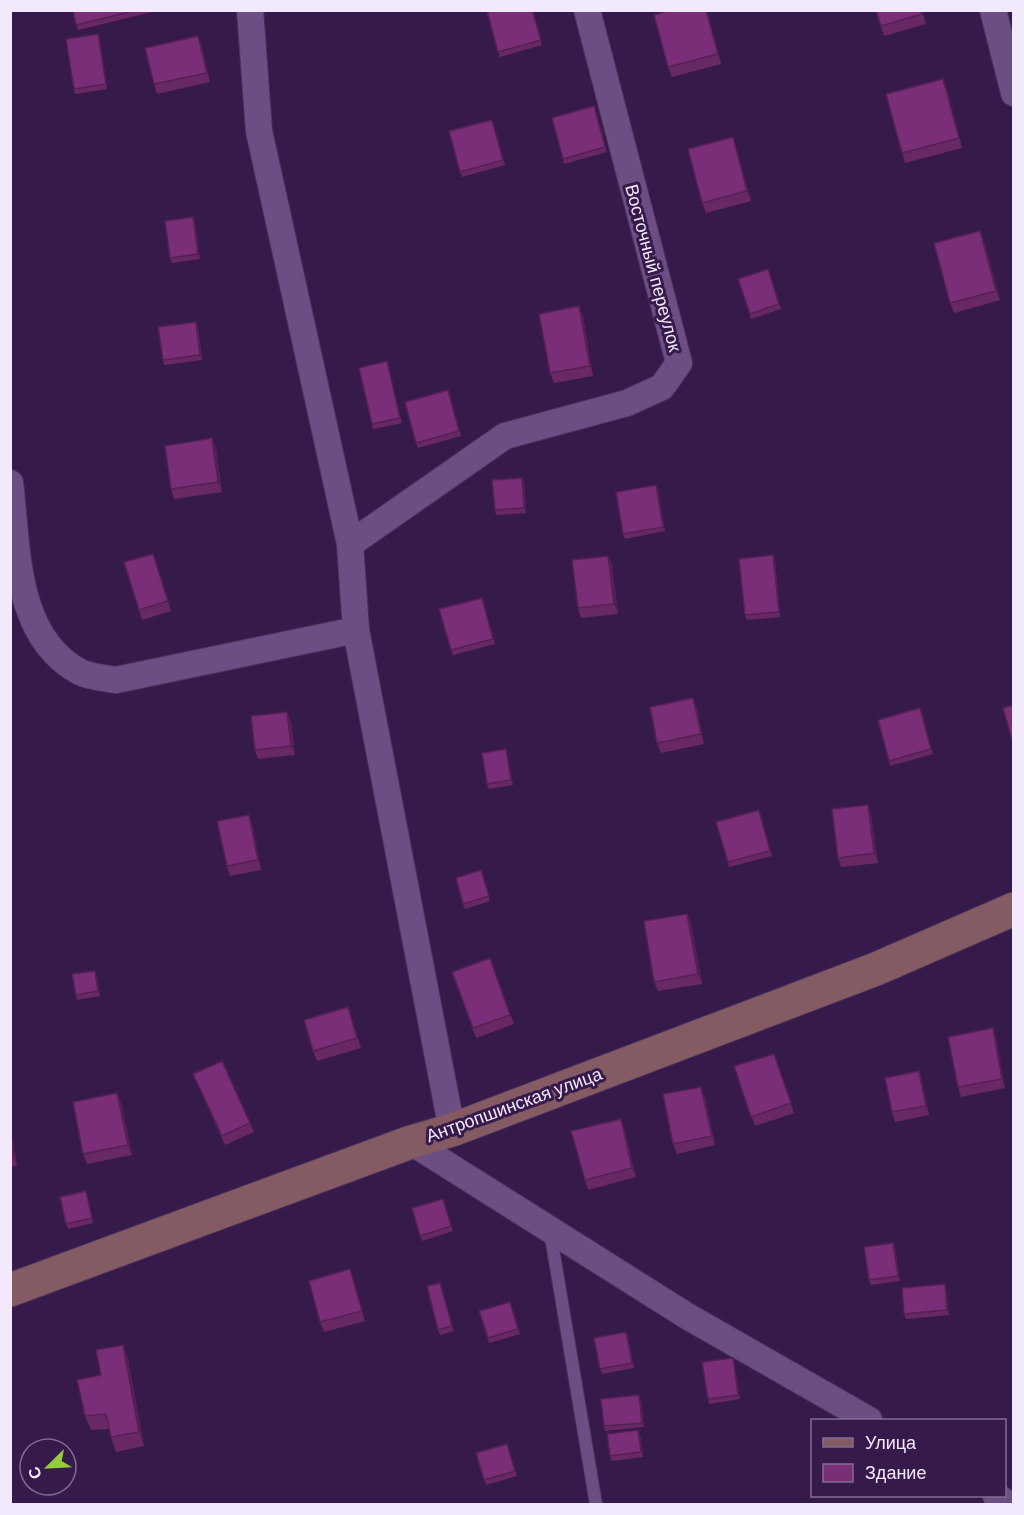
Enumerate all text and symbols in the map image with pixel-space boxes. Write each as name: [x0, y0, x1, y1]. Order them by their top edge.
street label: Восточный переулок: [619, 182, 687, 355]
street label: Антропшинская улица: [423, 1062, 606, 1148]
legend: [811, 1419, 1006, 1497]
text: Улица: [865, 1431, 917, 1455]
north arrow: [18, 1437, 78, 1497]
text: Здание: [865, 1461, 926, 1485]
text: С: [23, 1463, 47, 1482]

